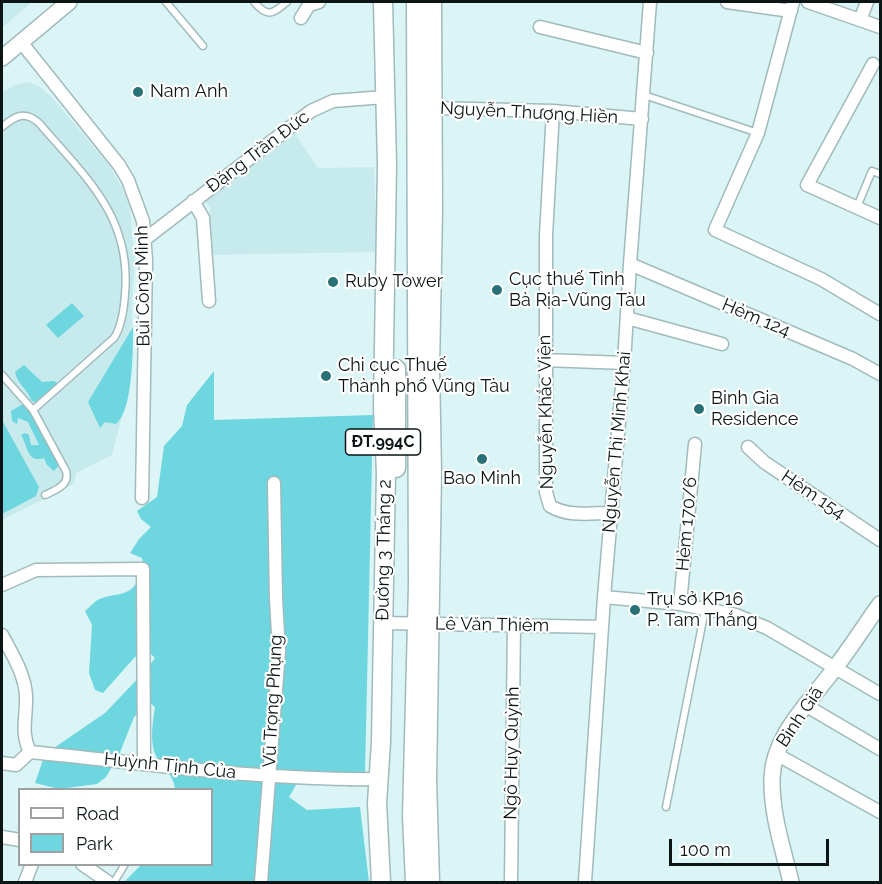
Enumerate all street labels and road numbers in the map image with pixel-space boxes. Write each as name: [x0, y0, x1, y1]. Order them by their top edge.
street label: Nguyễn Thượng Hiền: [439, 98, 619, 128]
street label: Đặng Trần Đức: [202, 106, 314, 198]
street label: Bùi Công Minh: [131, 225, 155, 347]
street label: Hẻm 124: [719, 294, 793, 342]
street label: Nguyễn Khắc Viện: [534, 335, 558, 489]
street label: Nguyễn Thị Minh Khai: [598, 350, 636, 534]
road number: ĐT.994C: [346, 429, 421, 455]
street label: Hẻm 154: [777, 466, 849, 524]
street label: Hẻm 170/6: [672, 476, 702, 572]
street label: Đường 3 Tháng 2: [372, 479, 396, 621]
street label: Lê Văn Thiêm: [435, 613, 549, 637]
street label: Vũ Trọng Phụng: [259, 634, 287, 768]
street label: Bình Giã: [772, 683, 828, 751]
street label: Ngô Huy Quỳnh: [500, 686, 524, 820]
street label: Huỳnh Tịnh Của: [103, 748, 237, 784]

